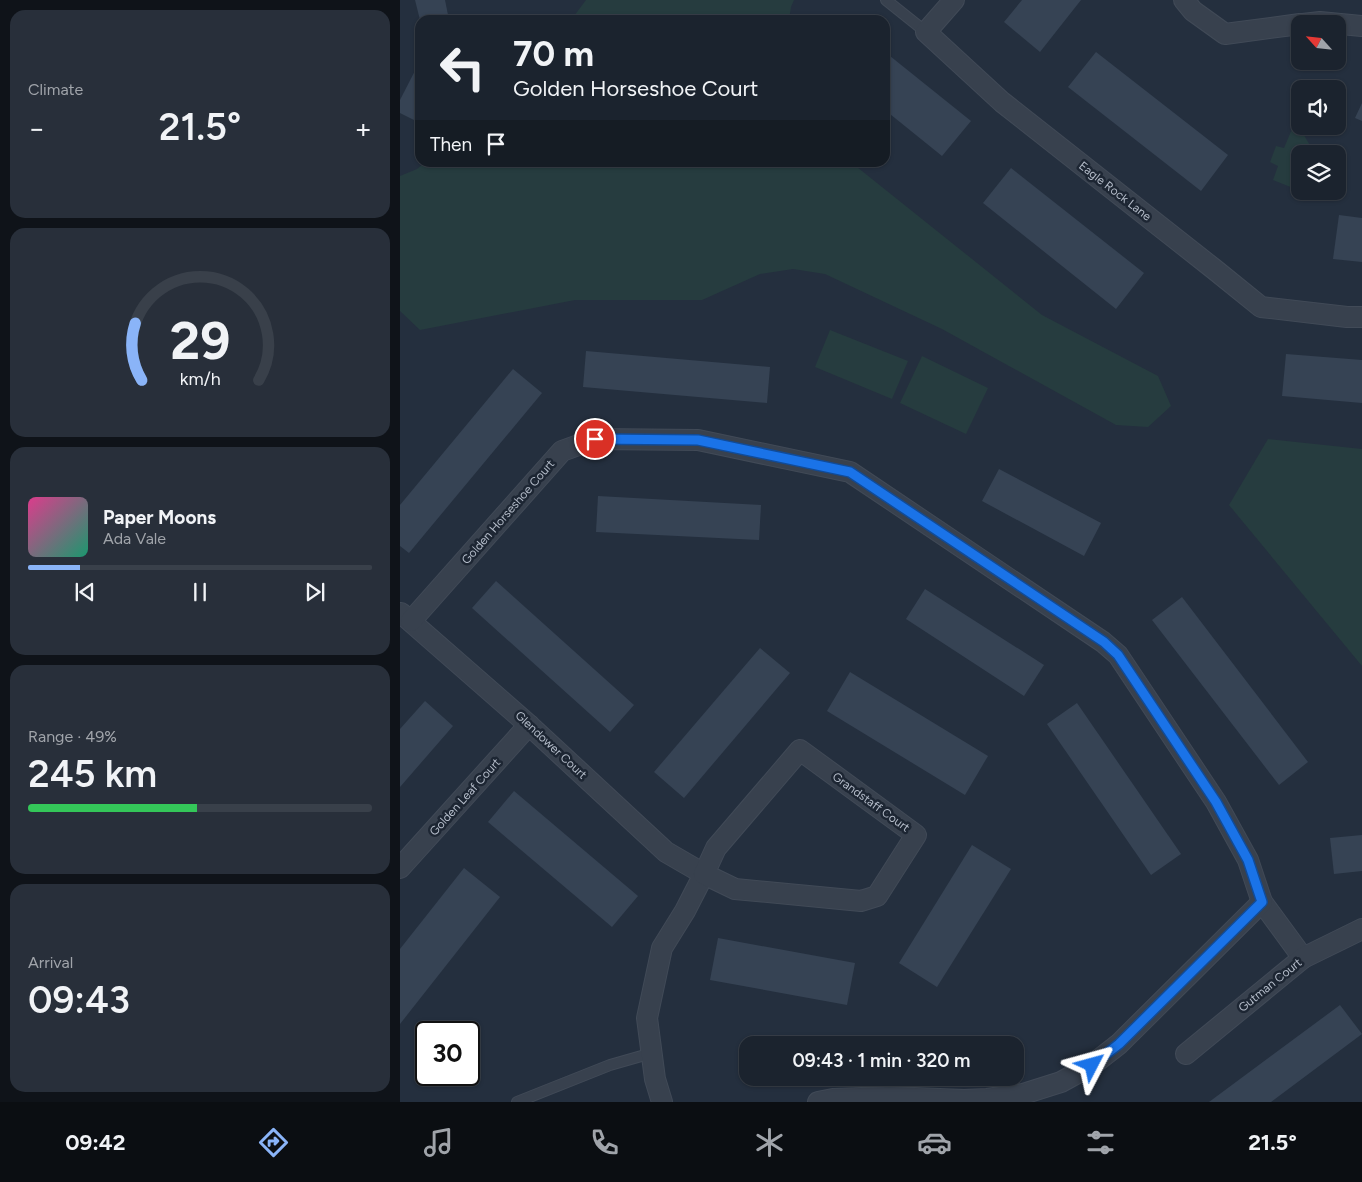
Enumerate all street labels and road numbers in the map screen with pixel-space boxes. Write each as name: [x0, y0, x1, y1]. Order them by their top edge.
street label: Eagle Rock Lane: [1076, 158, 1154, 224]
street label: Golden Horseshoe Court: [459, 457, 557, 567]
street label: Glendower Court: [512, 708, 590, 782]
street label: Golden Leaf Court: [427, 755, 504, 839]
street label: Grandstaff Court: [830, 769, 913, 835]
street label: Gutman Court: [1236, 955, 1305, 1015]

